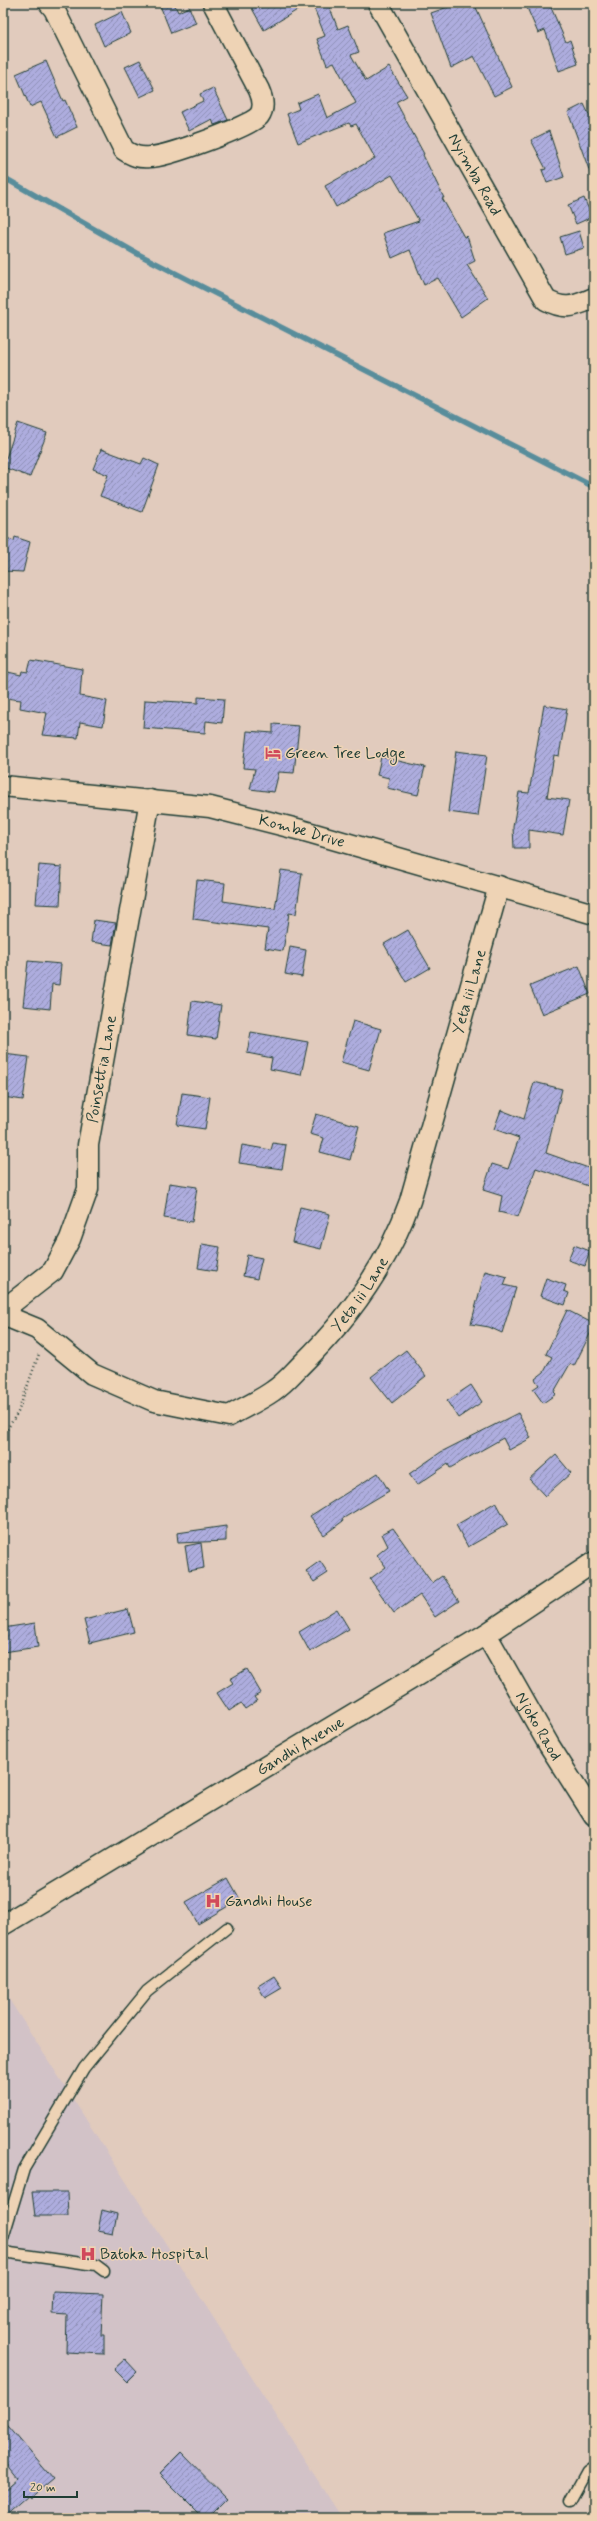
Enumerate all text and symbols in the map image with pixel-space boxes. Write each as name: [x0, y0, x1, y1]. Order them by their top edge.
street label: Nyimba Road: [443, 129, 507, 220]
place label: Green Tree Lodge: [285, 743, 406, 765]
hotel icon: Green Tree Lodge: [264, 744, 282, 762]
street label: Kombe Drive: [257, 809, 347, 853]
street label: Yeta iii Lane: [447, 947, 491, 1037]
street label: Poinsettia Lane: [82, 1013, 122, 1124]
street label: Yeta iii Lane: [326, 1253, 394, 1337]
street label: Njoko Raod: [510, 1688, 567, 1764]
street label: Gandhi Avenue: [252, 1711, 348, 1780]
place label: Gandhi House: [225, 1891, 313, 1912]
hospital icon: Gandhi House: [204, 1892, 222, 1910]
place label: Batoka Hospital: [100, 2244, 208, 2265]
hospital icon: Batoka Hospital: [79, 2245, 97, 2263]
scale bar: [24, 2473, 77, 2499]
text: 20 m: [30, 2480, 56, 2496]

